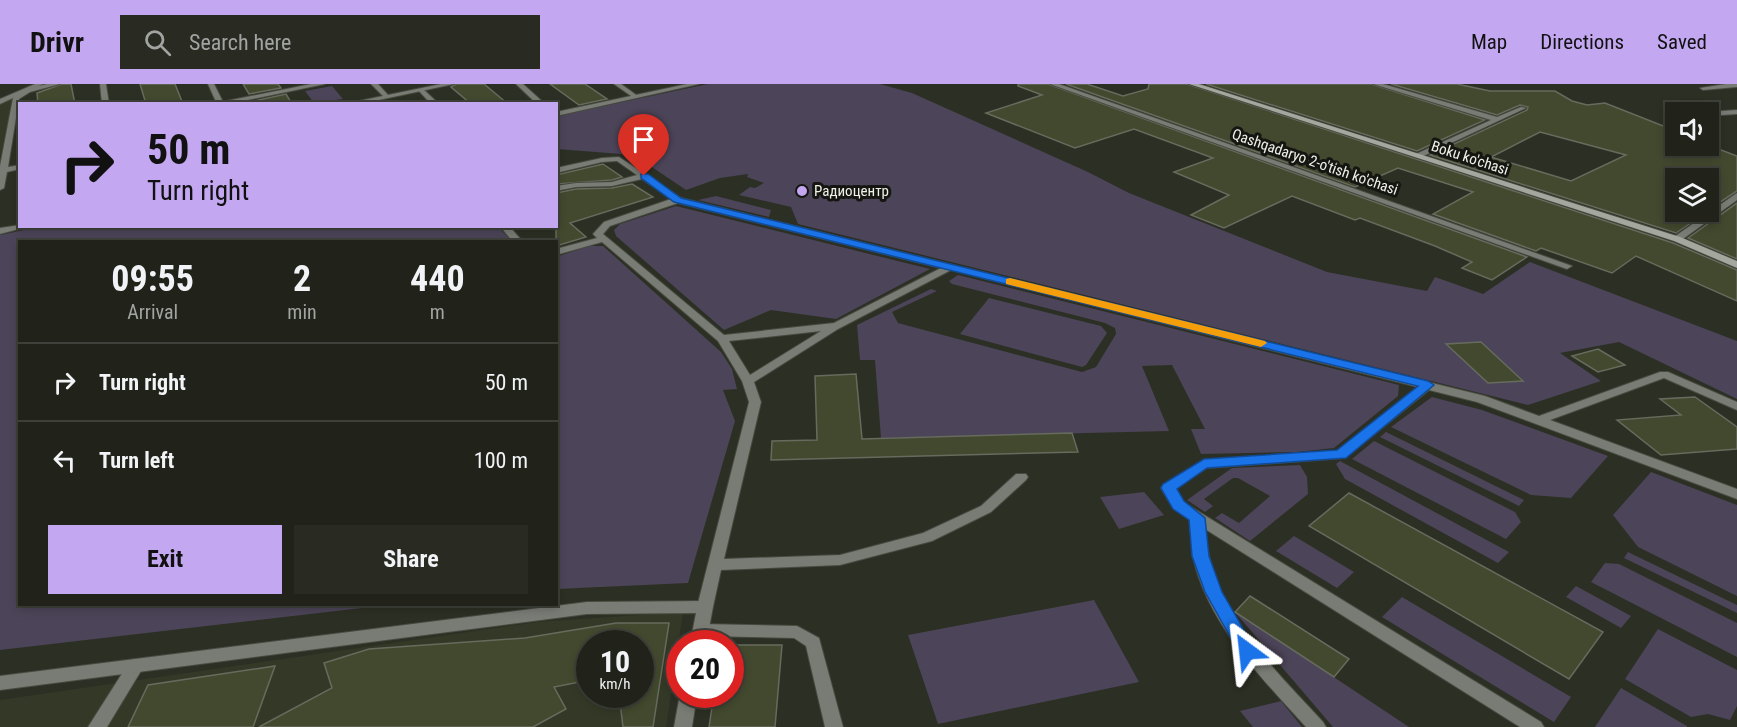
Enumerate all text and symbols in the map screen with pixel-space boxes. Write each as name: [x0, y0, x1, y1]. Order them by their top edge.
search box: [120, 15, 540, 69]
text: Drivr: [30, 26, 84, 59]
icon: search: [141, 26, 174, 59]
text: Search here: [189, 30, 291, 55]
text: Map: [1471, 30, 1507, 54]
text: Directions: [1540, 30, 1624, 54]
text: Saved: [1657, 30, 1707, 54]
map controls: [1665, 102, 1719, 222]
button: sound: [1665, 102, 1719, 156]
pin: [618, 114, 669, 176]
icon: arrive: [627, 123, 660, 156]
text: 50 m: [147, 125, 230, 174]
street label: Qashqadaryo 2-o'tish ko'chasi: [1230, 125, 1400, 199]
icon: right: [48, 126, 126, 204]
street label: Boku ko'chasi: [1429, 137, 1511, 179]
button: layers: [1665, 168, 1719, 222]
text: Turn right: [147, 175, 249, 207]
place label: Радиоцентр: [814, 182, 889, 200]
marker: Радиоцентр: [795, 184, 809, 198]
text: 09:55: [111, 258, 194, 300]
text: 2: [293, 258, 311, 300]
text: 440: [410, 258, 465, 300]
text: Arrival: [127, 300, 178, 324]
text: min: [287, 300, 317, 324]
text: m: [430, 300, 445, 324]
icon: right: [48, 366, 81, 399]
text: Turn right: [99, 370, 186, 395]
text: 50 m: [485, 370, 528, 395]
icon: left: [48, 444, 81, 477]
text: Turn left: [99, 448, 174, 473]
text: 100 m: [474, 448, 528, 473]
button: Exit: [48, 525, 282, 594]
button: Share: [294, 525, 528, 594]
position arrow: [1215, 619, 1279, 683]
speed limit sign: 20: [666, 630, 744, 708]
text: 10: [600, 644, 630, 679]
text: km/h: [600, 675, 630, 693]

